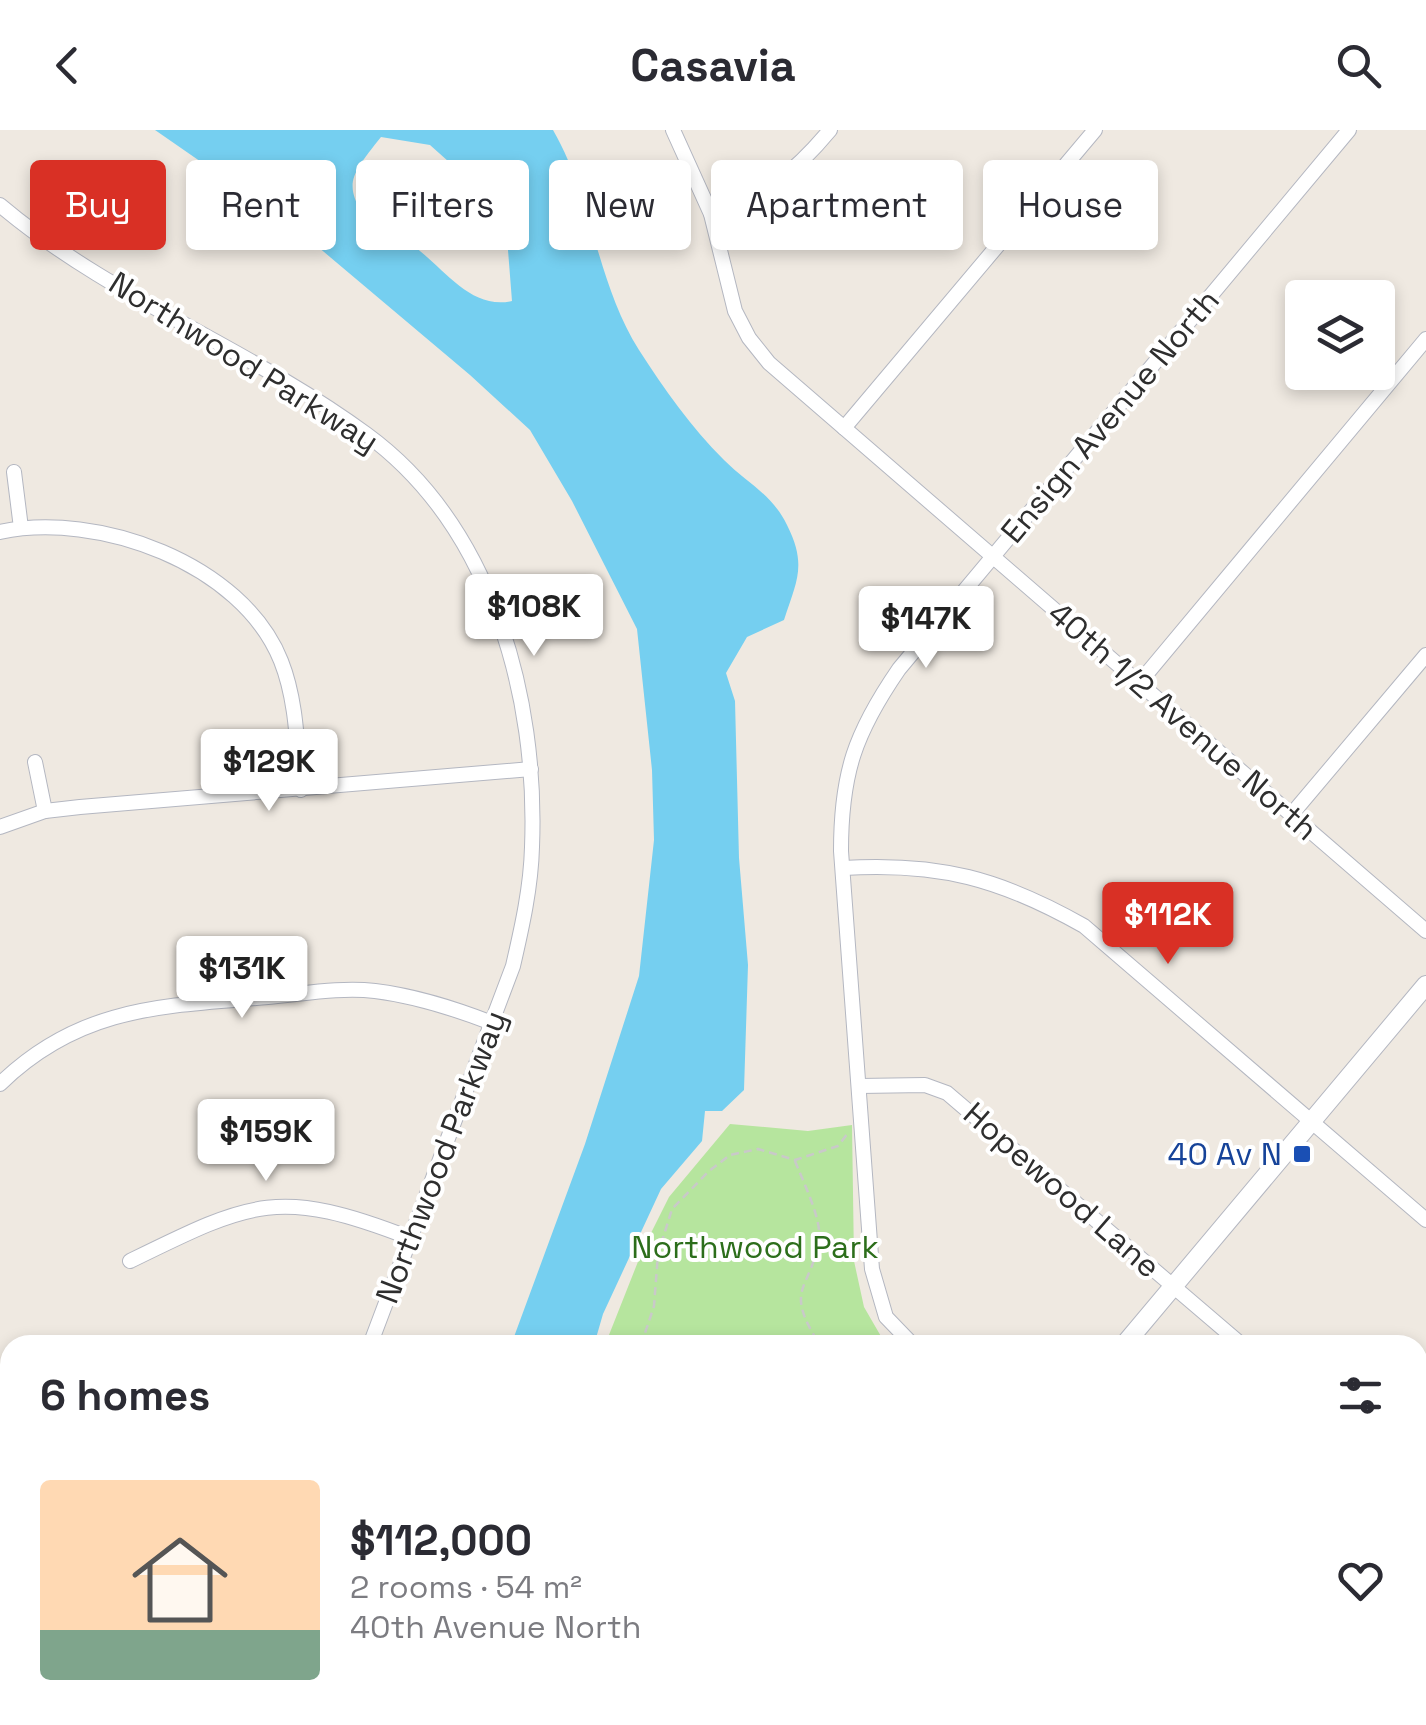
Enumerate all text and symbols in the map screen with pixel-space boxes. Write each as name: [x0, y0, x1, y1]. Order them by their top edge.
text: Casavia: [630, 37, 796, 94]
icon: back: [40, 38, 95, 93]
icon: search: [1331, 38, 1386, 93]
chip: Buy: [30, 160, 166, 250]
chip: Rent: [186, 160, 336, 250]
chip: Filters: [356, 160, 529, 250]
chip: New: [549, 160, 691, 250]
chip: Apartment: [711, 160, 963, 250]
chip: House: [983, 160, 1158, 250]
street label: Northwood Parkway: [102, 263, 386, 461]
map controls: [1285, 280, 1395, 390]
button: layers: [1285, 280, 1395, 390]
street label: Ensign Avenue North: [992, 281, 1228, 551]
pin: $108K: [464, 574, 604, 659]
text: $108K: [487, 586, 581, 626]
pin: $147K: [856, 586, 996, 671]
street label: 40th 1/2 Avenue North: [1040, 593, 1326, 849]
text: $147K: [881, 598, 971, 638]
pin: $129K: [199, 729, 339, 814]
text: $129K: [223, 741, 315, 781]
pin: $112K: [1098, 882, 1238, 967]
text: $112K: [1124, 894, 1212, 934]
pin: $131K: [172, 936, 312, 1021]
text: $131K: [198, 948, 286, 988]
street label: Northwood Parkway: [367, 1005, 515, 1309]
street label: Hopewood Lane: [955, 1094, 1169, 1286]
pin: $159K: [196, 1099, 336, 1184]
text: $159K: [220, 1111, 312, 1151]
place label: 40 Av N: [1167, 1134, 1282, 1174]
marker: 40 Av N: [1291, 1143, 1313, 1165]
park label: Northwood Park: [631, 1227, 879, 1267]
icon: filters: [1333, 1368, 1388, 1423]
text: 6 homes: [40, 1369, 210, 1422]
text: $112,000: [350, 1514, 532, 1567]
icon: home: [120, 1520, 240, 1640]
icon: heart: [1333, 1553, 1388, 1608]
text: 2 rooms · 54 m²: [350, 1567, 582, 1607]
text: 40th Avenue North: [350, 1607, 641, 1647]

